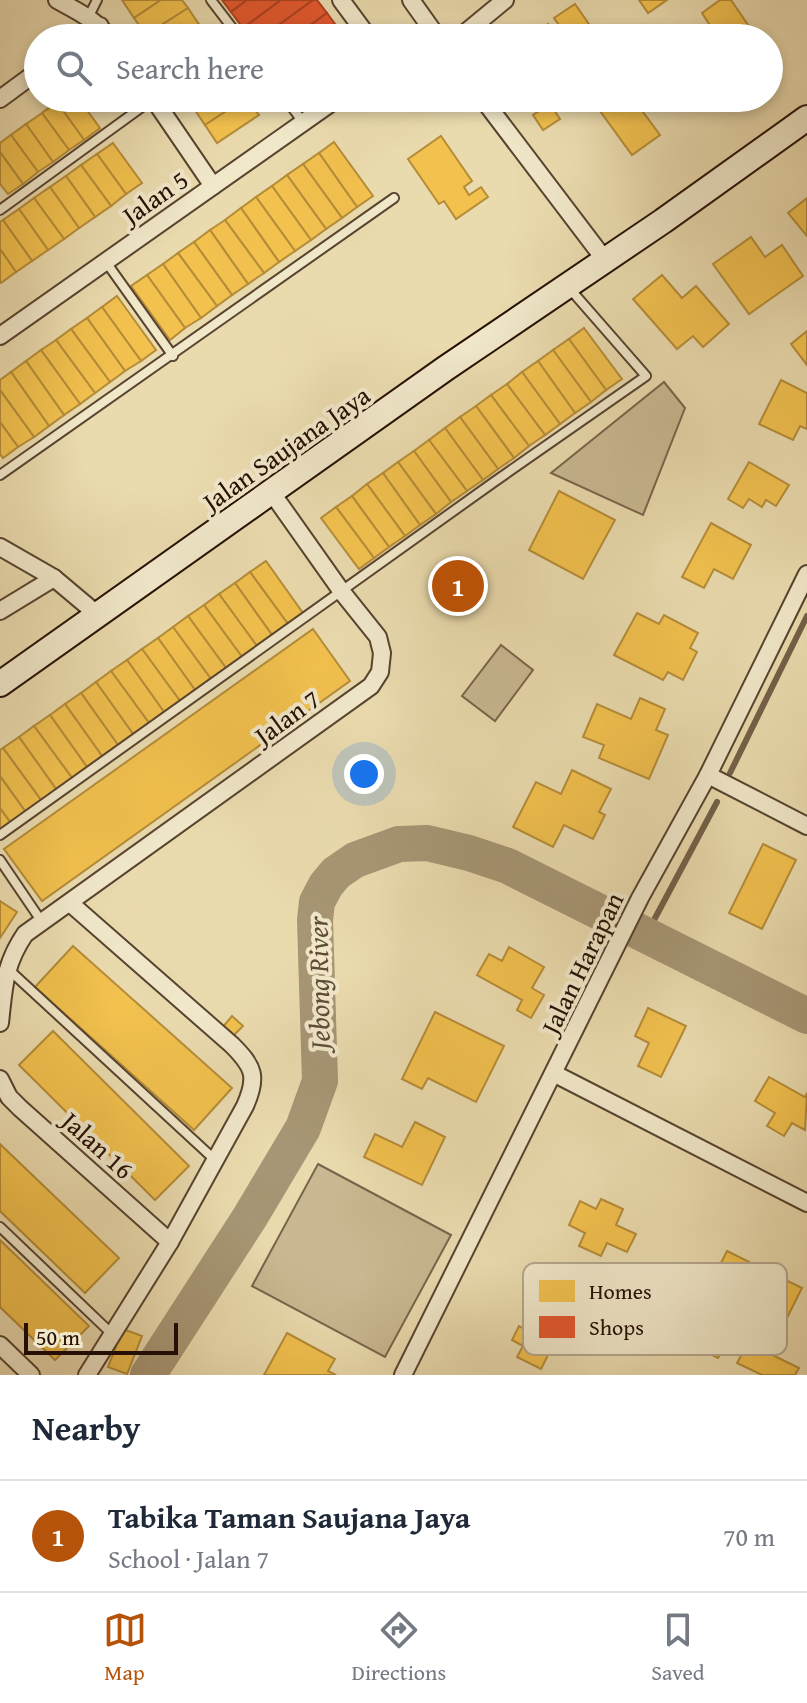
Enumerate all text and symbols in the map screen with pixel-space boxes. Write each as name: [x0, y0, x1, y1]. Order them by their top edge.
search box: [24, 24, 783, 112]
icon: search: [52, 46, 96, 90]
text: Search here: [116, 46, 264, 90]
street label: Jalan 5: [111, 160, 196, 236]
street label: Jalan Saujana Jaya: [192, 375, 378, 522]
pin: 1: [432, 556, 484, 616]
street label: Jalan 7: [244, 680, 328, 756]
your location: [344, 754, 384, 794]
street label: Jalan Harapan: [529, 885, 633, 1043]
water label: Jebong River: [296, 914, 340, 1054]
street label: Jalan 16: [51, 1100, 143, 1188]
legend: [523, 1263, 787, 1355]
text: Homes: [589, 1275, 652, 1307]
text: Shops: [589, 1311, 644, 1343]
scale bar: [24, 1319, 178, 1355]
text: 50 m: [36, 1321, 80, 1353]
text: Nearby: [32, 1403, 141, 1452]
text: Tabika Taman Saujana Jaya: [108, 1495, 470, 1539]
text: 1: [51, 1517, 65, 1556]
text: 70 m: [723, 1517, 775, 1556]
text: School · Jalan 7: [108, 1539, 269, 1578]
tab: Map: [103, 1608, 147, 1688]
tab: Directions: [352, 1608, 446, 1688]
tab: Saved: [651, 1608, 704, 1688]

